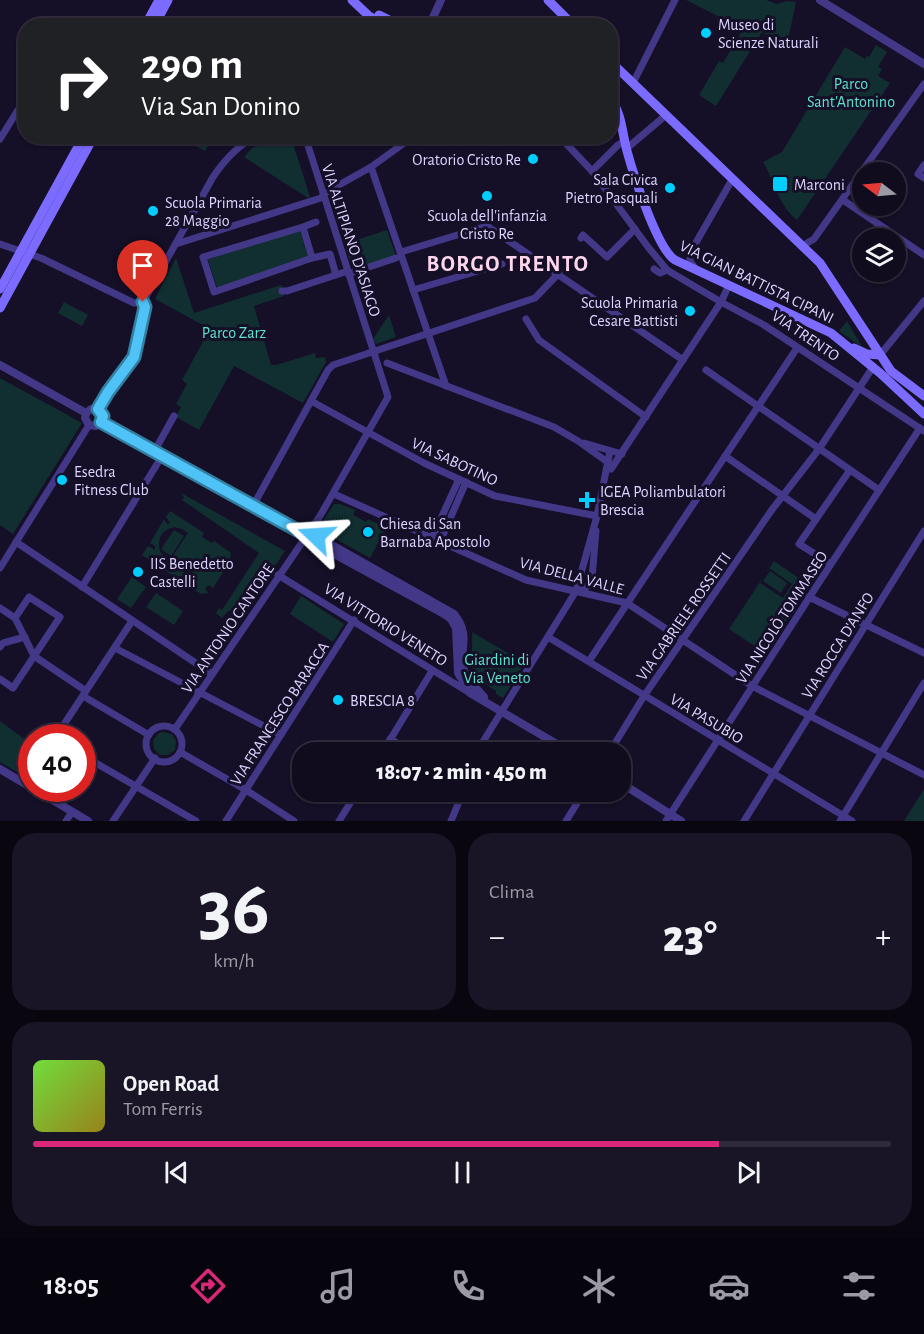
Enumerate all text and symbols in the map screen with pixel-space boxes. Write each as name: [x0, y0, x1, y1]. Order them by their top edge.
place label: Museo di Scienze Naturali: [718, 17, 819, 51]
marker: Museo di Scienze Naturali: [699, 26, 713, 40]
icon: right: [42, 42, 120, 120]
text: 290 m: [141, 44, 243, 86]
park label: Parco Sant'Antonino: [807, 76, 895, 110]
text: Via San Donino: [141, 93, 301, 120]
place label: Oratorio Cristo Re: [412, 152, 521, 168]
marker: Oratorio Cristo Re: [526, 152, 540, 166]
street label: VIA ALTIPIANO D'ASIAGO: [319, 162, 383, 319]
north arrow: [852, 162, 906, 216]
map controls: [852, 162, 906, 282]
place label: Sala Civica Pietro Pasquali: [565, 172, 658, 206]
marker: Marconi: [771, 175, 789, 193]
place label: Marconi: [794, 177, 845, 193]
marker: Sala Civica Pietro Pasquali: [663, 181, 677, 195]
marker: Scuola dell'infanzia Cristo Re: [480, 189, 494, 203]
place label: Scuola Primaria 28 Maggio: [165, 195, 262, 229]
marker: Scuola Primaria 28 Maggio: [146, 204, 160, 218]
place label: Scuola dell'infanzia Cristo Re: [427, 208, 547, 242]
button: layers: [852, 228, 906, 282]
street label: VIA GIAN BATTISTA CIPANI: [677, 238, 836, 326]
pin: [117, 240, 168, 302]
icon: arrive: [126, 249, 159, 282]
district label: BORGO TRENTO: [427, 253, 589, 275]
place label: Scuola Primaria Cesare Battisti: [581, 295, 678, 329]
marker: Scuola Primaria Cesare Battisti: [683, 304, 697, 318]
street label: VIA TRENTO: [769, 307, 842, 364]
park label: Parco Zarz: [202, 325, 267, 341]
street label: VIA SABOTINO: [409, 435, 500, 489]
place label: Esedra Fitness Club: [74, 464, 149, 498]
marker: Esedra Fitness Club: [55, 473, 69, 487]
place label: IGEA Poliambulatori Brescia: [600, 484, 726, 518]
marker: IGEA Poliambulatori Brescia: [578, 491, 596, 509]
position arrow: [284, 504, 348, 568]
place label: Chiesa di San Barnaba Apostolo: [380, 516, 490, 550]
marker: Chiesa di San Barnaba Apostolo: [361, 525, 375, 539]
street label: VIA NICOLÒ TOMMASEO: [731, 547, 831, 687]
street label: VIA GABRIELE ROSSETTI: [634, 550, 734, 684]
street label: VIA DELLA VALLE: [518, 554, 626, 598]
place label: IIS Benedetto Castelli: [150, 556, 234, 590]
street label: VIA ANTONIO CANTORE: [179, 561, 277, 696]
marker: IIS Benedetto Castelli: [131, 565, 145, 579]
street label: VIA VITTORIO VENETO: [321, 580, 450, 669]
street label: VIA ROCCA D'ANFO: [799, 590, 877, 701]
street label: VIA FRANCESCO BARACCA: [228, 639, 332, 788]
park label: Giardini di Via Veneto: [464, 652, 531, 686]
street label: VIA PASUBIO: [667, 691, 746, 747]
marker: BRESCIA 8: [331, 693, 345, 707]
place label: BRESCIA 8: [350, 693, 415, 709]
speed limit sign: 40: [18, 724, 96, 802]
text: 18:07 · 2 min · 450 m: [376, 761, 547, 783]
text: 36: [198, 871, 270, 949]
text: Clima: [489, 882, 534, 902]
text: 23°: [663, 915, 717, 960]
text: −: [489, 921, 505, 954]
text: +: [875, 921, 891, 954]
text: km/h: [213, 951, 255, 971]
text: Open Road: [123, 1073, 219, 1095]
text: Tom Ferris: [123, 1099, 203, 1119]
icon: previous: [160, 1156, 193, 1189]
icon: pause: [446, 1156, 479, 1189]
icon: next: [732, 1156, 765, 1189]
icon: directions: [187, 1265, 229, 1307]
icon: music: [317, 1265, 359, 1307]
icon: phone: [447, 1265, 489, 1307]
icon: climate: [578, 1265, 620, 1307]
icon: car: [708, 1265, 750, 1307]
icon: filters: [838, 1265, 880, 1307]
text: 18:05: [44, 1272, 99, 1299]

